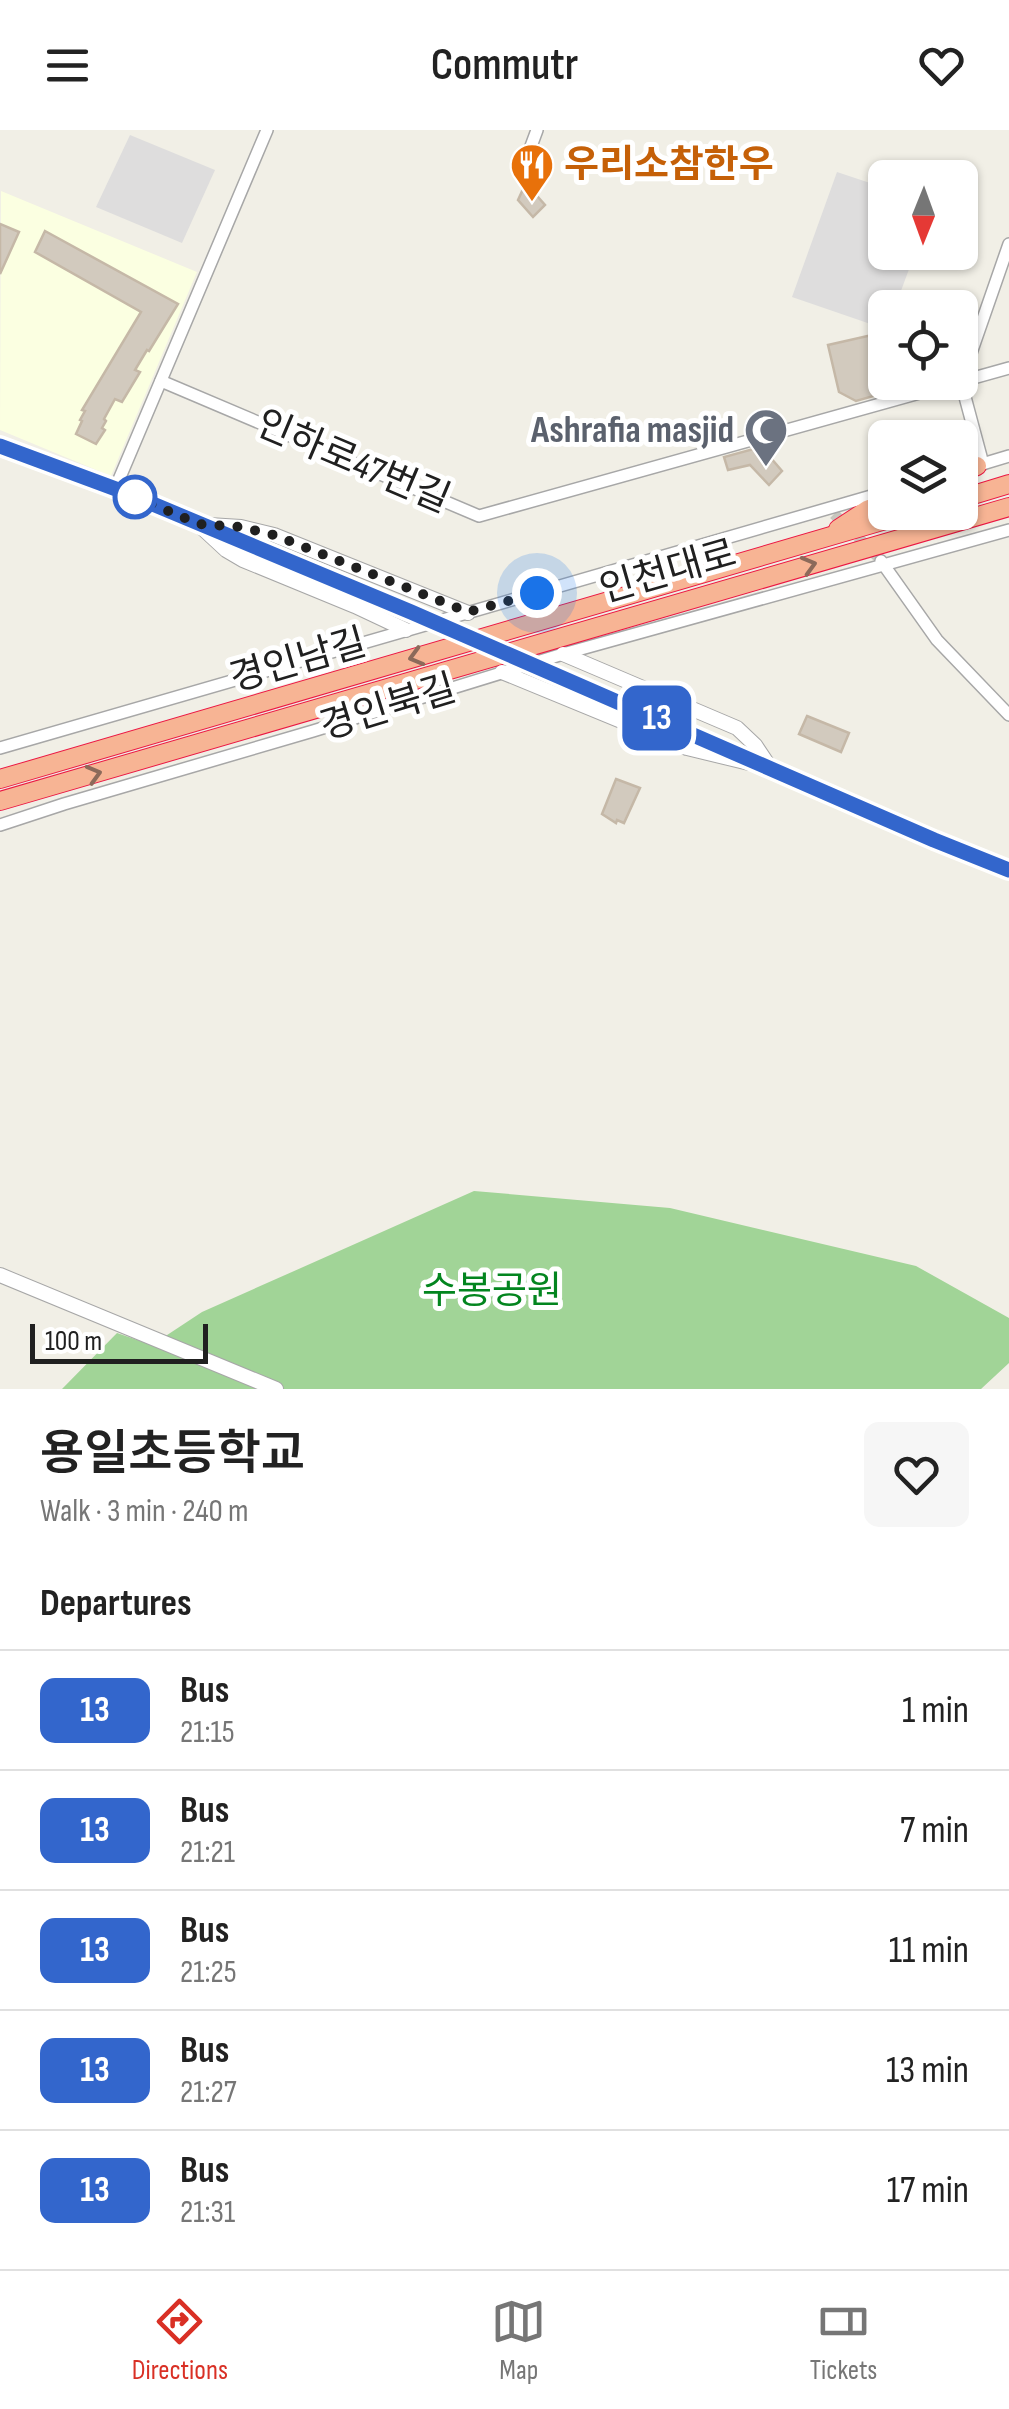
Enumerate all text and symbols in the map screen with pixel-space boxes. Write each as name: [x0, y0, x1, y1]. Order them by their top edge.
icon: menu: [40, 38, 95, 93]
text: Commutr: [431, 38, 578, 93]
icon: heart: [914, 38, 969, 93]
restaurant icon: 우리소참한우: [509, 142, 555, 203]
place label: 우리소참한우: [564, 143, 774, 188]
north arrow: [868, 160, 978, 270]
map controls: [868, 160, 978, 530]
button: locate: [868, 290, 978, 400]
street label: 인하로47번길: [250, 401, 456, 523]
mosque icon: Ashrafia masjid: [743, 407, 789, 468]
place label: Ashrafia masjid: [530, 408, 734, 453]
button: layers: [868, 420, 978, 530]
unlabelled marker: [114, 476, 156, 518]
street label: 인천대로: [595, 531, 741, 613]
one-way arrow: [800, 556, 817, 577]
your location: [512, 568, 562, 618]
street label: 경인남길: [225, 620, 371, 702]
one-way arrow: [408, 646, 425, 667]
street label: 경인북길: [315, 666, 461, 750]
line badge: 13: [612, 686, 702, 750]
text: 13: [642, 697, 672, 740]
one-way arrow: [84, 764, 102, 785]
park label: 수봉공원: [422, 1269, 562, 1314]
scale bar: [30, 1319, 208, 1364]
text: 100 m: [45, 1325, 102, 1358]
button: heart: [864, 1422, 969, 1527]
text: 용일초등학교: [40, 1426, 305, 1483]
text: Walk · 3 min · 240 m: [40, 1492, 249, 1531]
text: Departures: [40, 1581, 192, 1626]
text: Bus: [180, 1668, 229, 1713]
text: 1 min: [902, 1688, 969, 1733]
text: 13: [80, 1689, 110, 1732]
text: 21:15: [180, 1713, 235, 1752]
text: Bus: [180, 1788, 229, 1833]
text: 7 min: [900, 1808, 969, 1853]
text: 13: [80, 1809, 110, 1852]
text: 21:21: [180, 1833, 235, 1872]
text: Bus: [180, 1908, 229, 1953]
text: 11 min: [889, 1928, 969, 1973]
text: 13: [80, 1929, 110, 1972]
text: 21:25: [180, 1953, 237, 1992]
text: Bus: [180, 2028, 229, 2073]
text: 13 min: [886, 2048, 969, 2093]
text: 13: [80, 2049, 110, 2092]
text: 21:27: [180, 2073, 237, 2112]
text: Bus: [180, 2148, 229, 2193]
text: 17 min: [887, 2168, 969, 2213]
text: 13: [80, 2169, 110, 2212]
text: 21:31: [180, 2193, 235, 2232]
tab: Directions: [132, 2294, 228, 2387]
tab: Map: [491, 2294, 546, 2387]
tab: Tickets: [810, 2294, 877, 2387]

